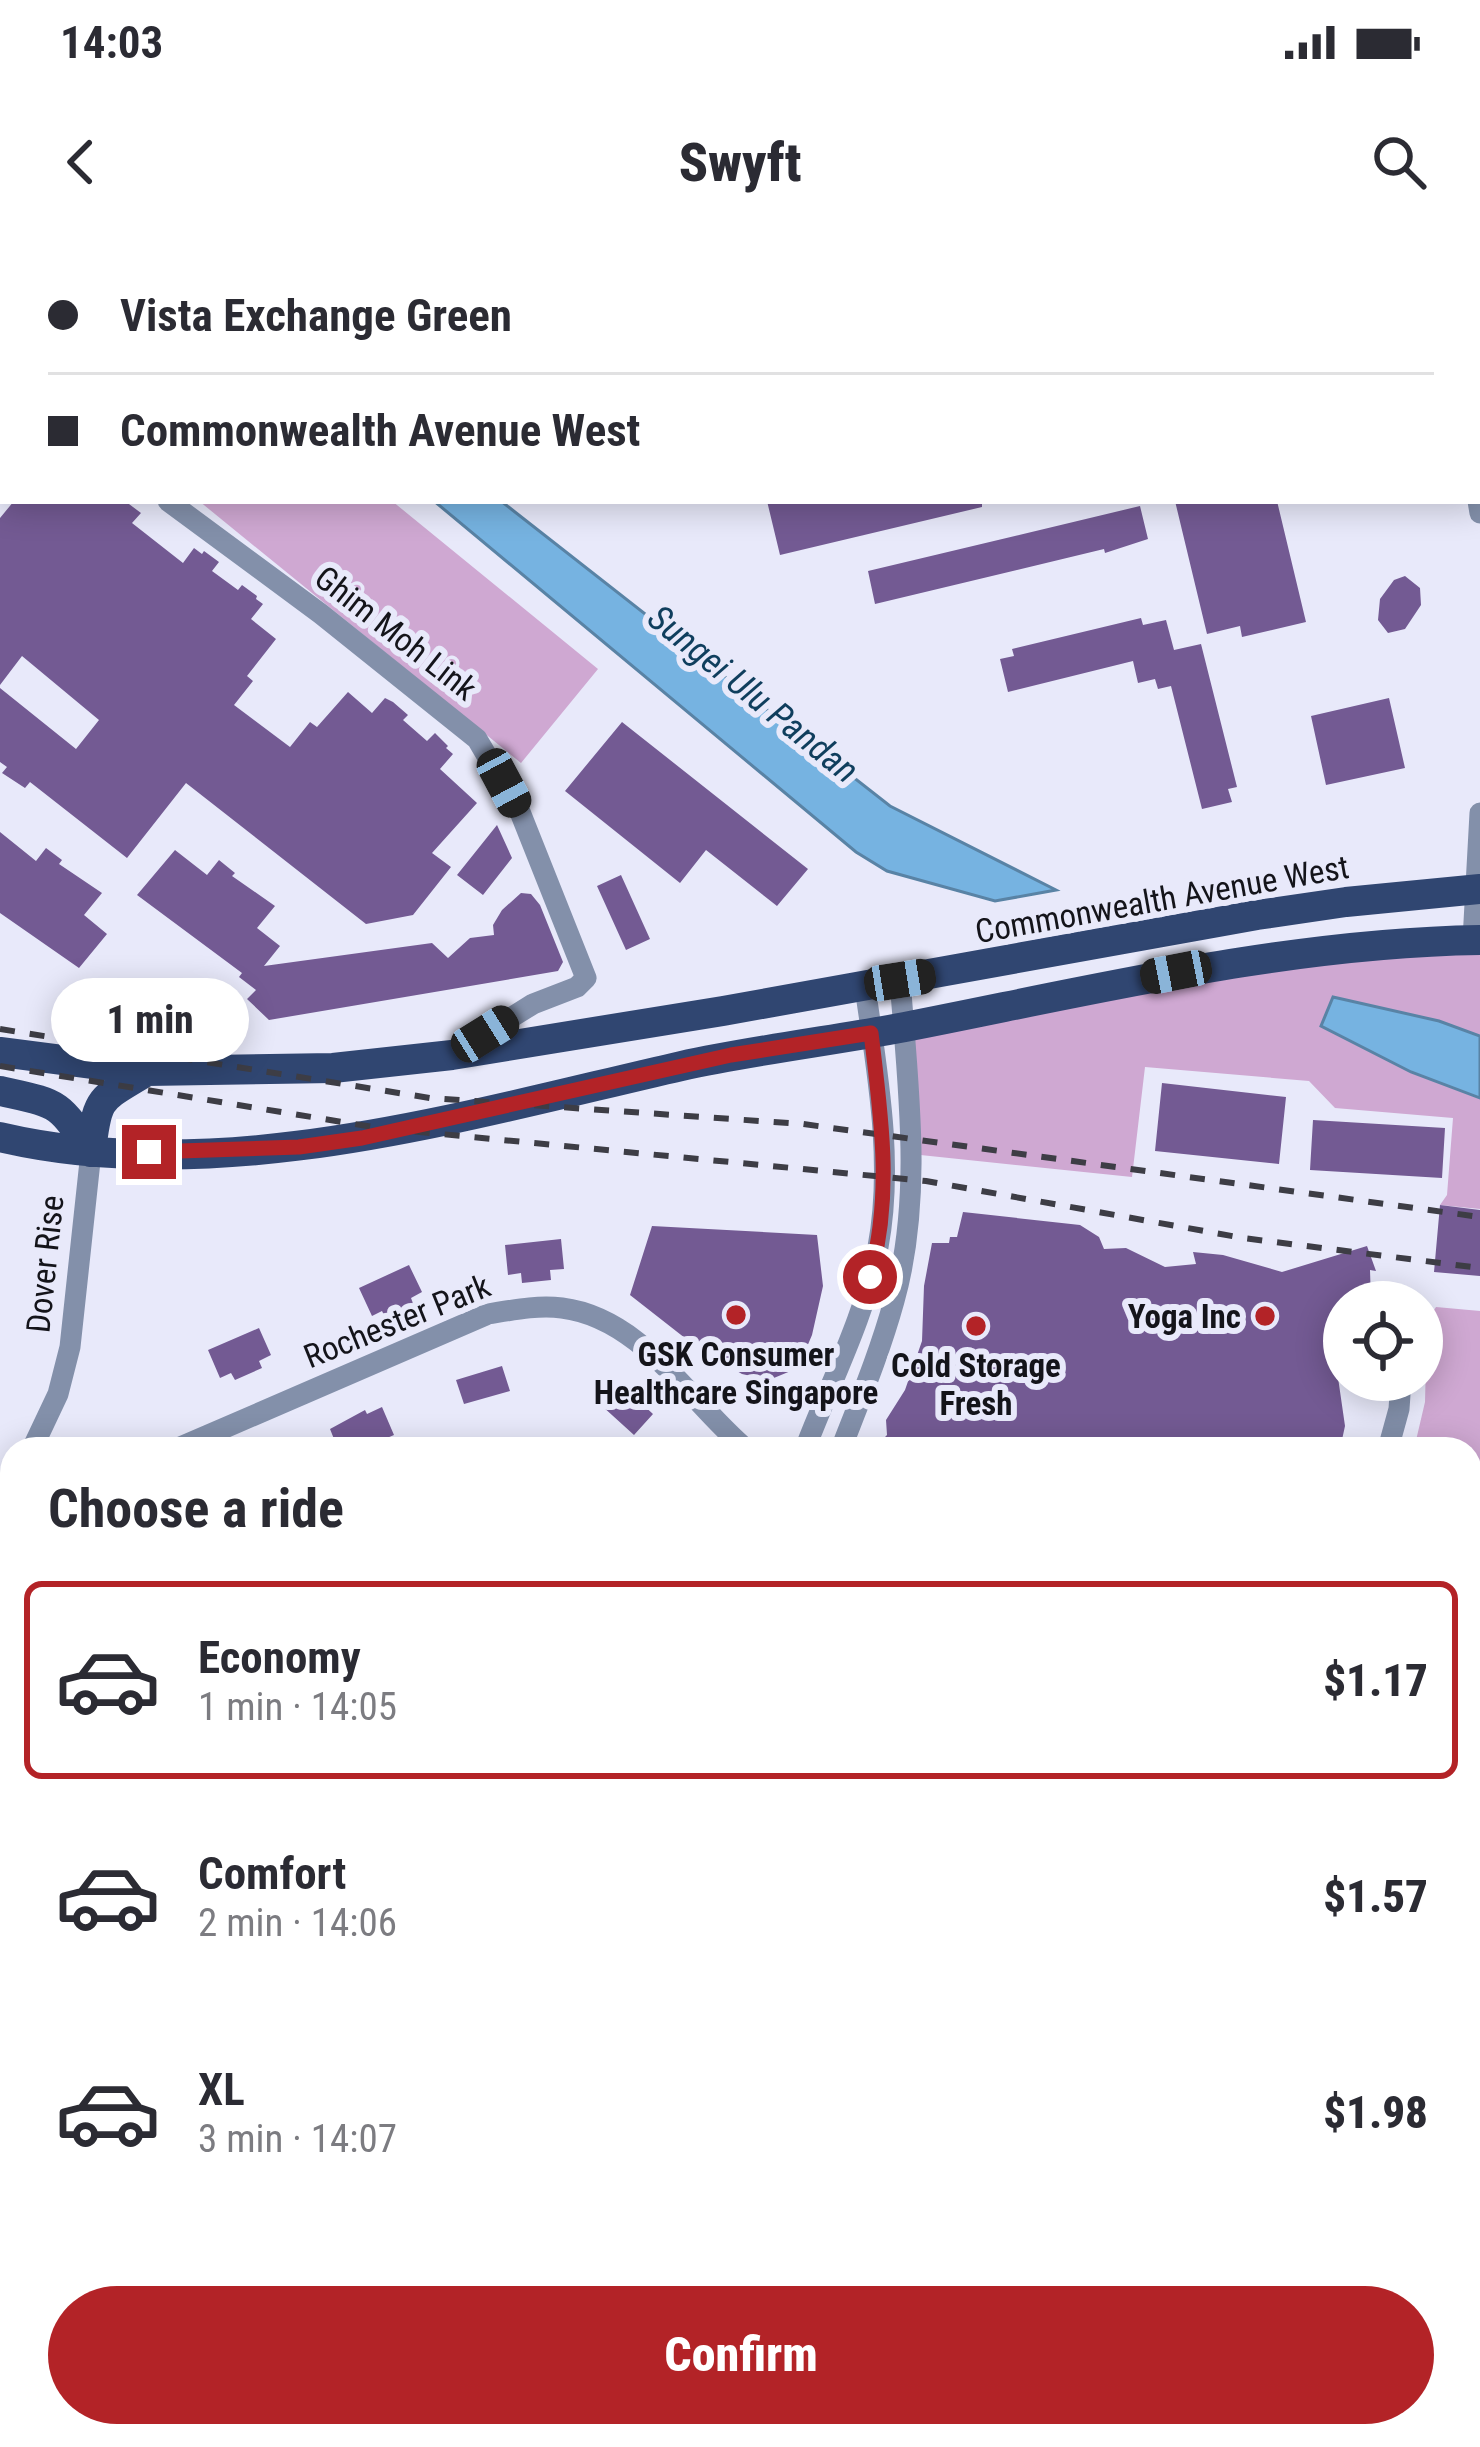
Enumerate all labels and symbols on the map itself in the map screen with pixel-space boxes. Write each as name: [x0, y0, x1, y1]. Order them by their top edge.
street label: Ghim Moh Link: [307, 558, 485, 708]
water label: Sungei Ulu Pandan: [639, 596, 867, 792]
car: [471, 743, 537, 823]
street label: Commonwealth Avenue West: [972, 847, 1352, 951]
car: [1137, 947, 1215, 997]
car: [862, 957, 938, 1003]
callout: 1 min: [50, 978, 248, 1062]
car: [445, 1000, 525, 1068]
route end: [122, 1125, 176, 1179]
street label: Dover Rise: [18, 1193, 72, 1335]
route start: [843, 1250, 897, 1304]
street label: Rochester Park: [298, 1266, 496, 1376]
place label: Yoga Inc: [1128, 1297, 1241, 1336]
marker: GSK Consumer Healthcare Singapore: [723, 1302, 749, 1328]
marker: Yoga Inc: [1252, 1303, 1278, 1329]
marker: Cold Storage Fresh: [963, 1313, 989, 1339]
place label: GSK Consumer Healthcare Singapore: [594, 1335, 878, 1412]
place label: Cold Storage Fresh: [891, 1346, 1061, 1423]

